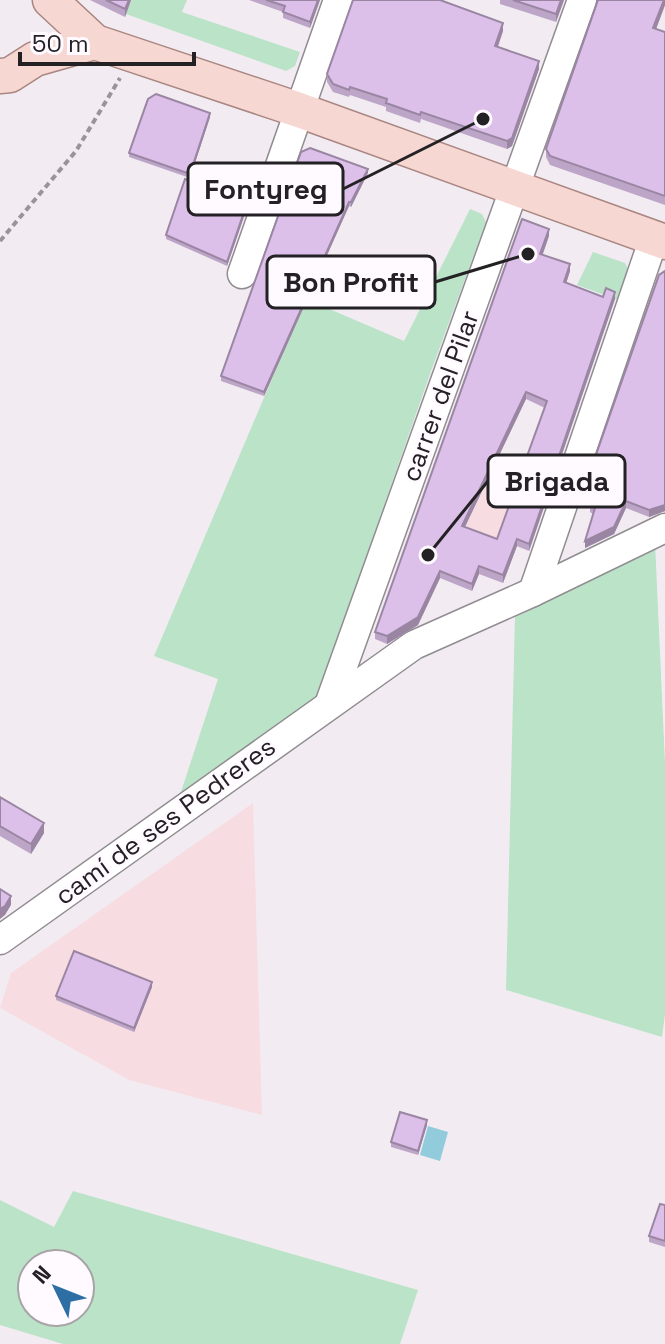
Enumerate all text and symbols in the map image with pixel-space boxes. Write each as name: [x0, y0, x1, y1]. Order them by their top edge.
scale bar: [20, 16, 194, 66]
text: 50 m: [32, 28, 89, 59]
callout: Fontyreg: [188, 163, 343, 215]
text: Fontyreg: [204, 171, 328, 207]
callout: Bon Profit: [267, 256, 435, 308]
text: Bon Profit: [283, 264, 419, 300]
street label: carrer del Pilar: [393, 306, 487, 486]
callout: Brigada: [488, 455, 625, 507]
text: Brigada: [505, 463, 609, 499]
street label: camí de ses Pedreres: [48, 729, 282, 913]
north arrow: [16, 1248, 96, 1328]
text: N: [26, 1259, 57, 1289]

